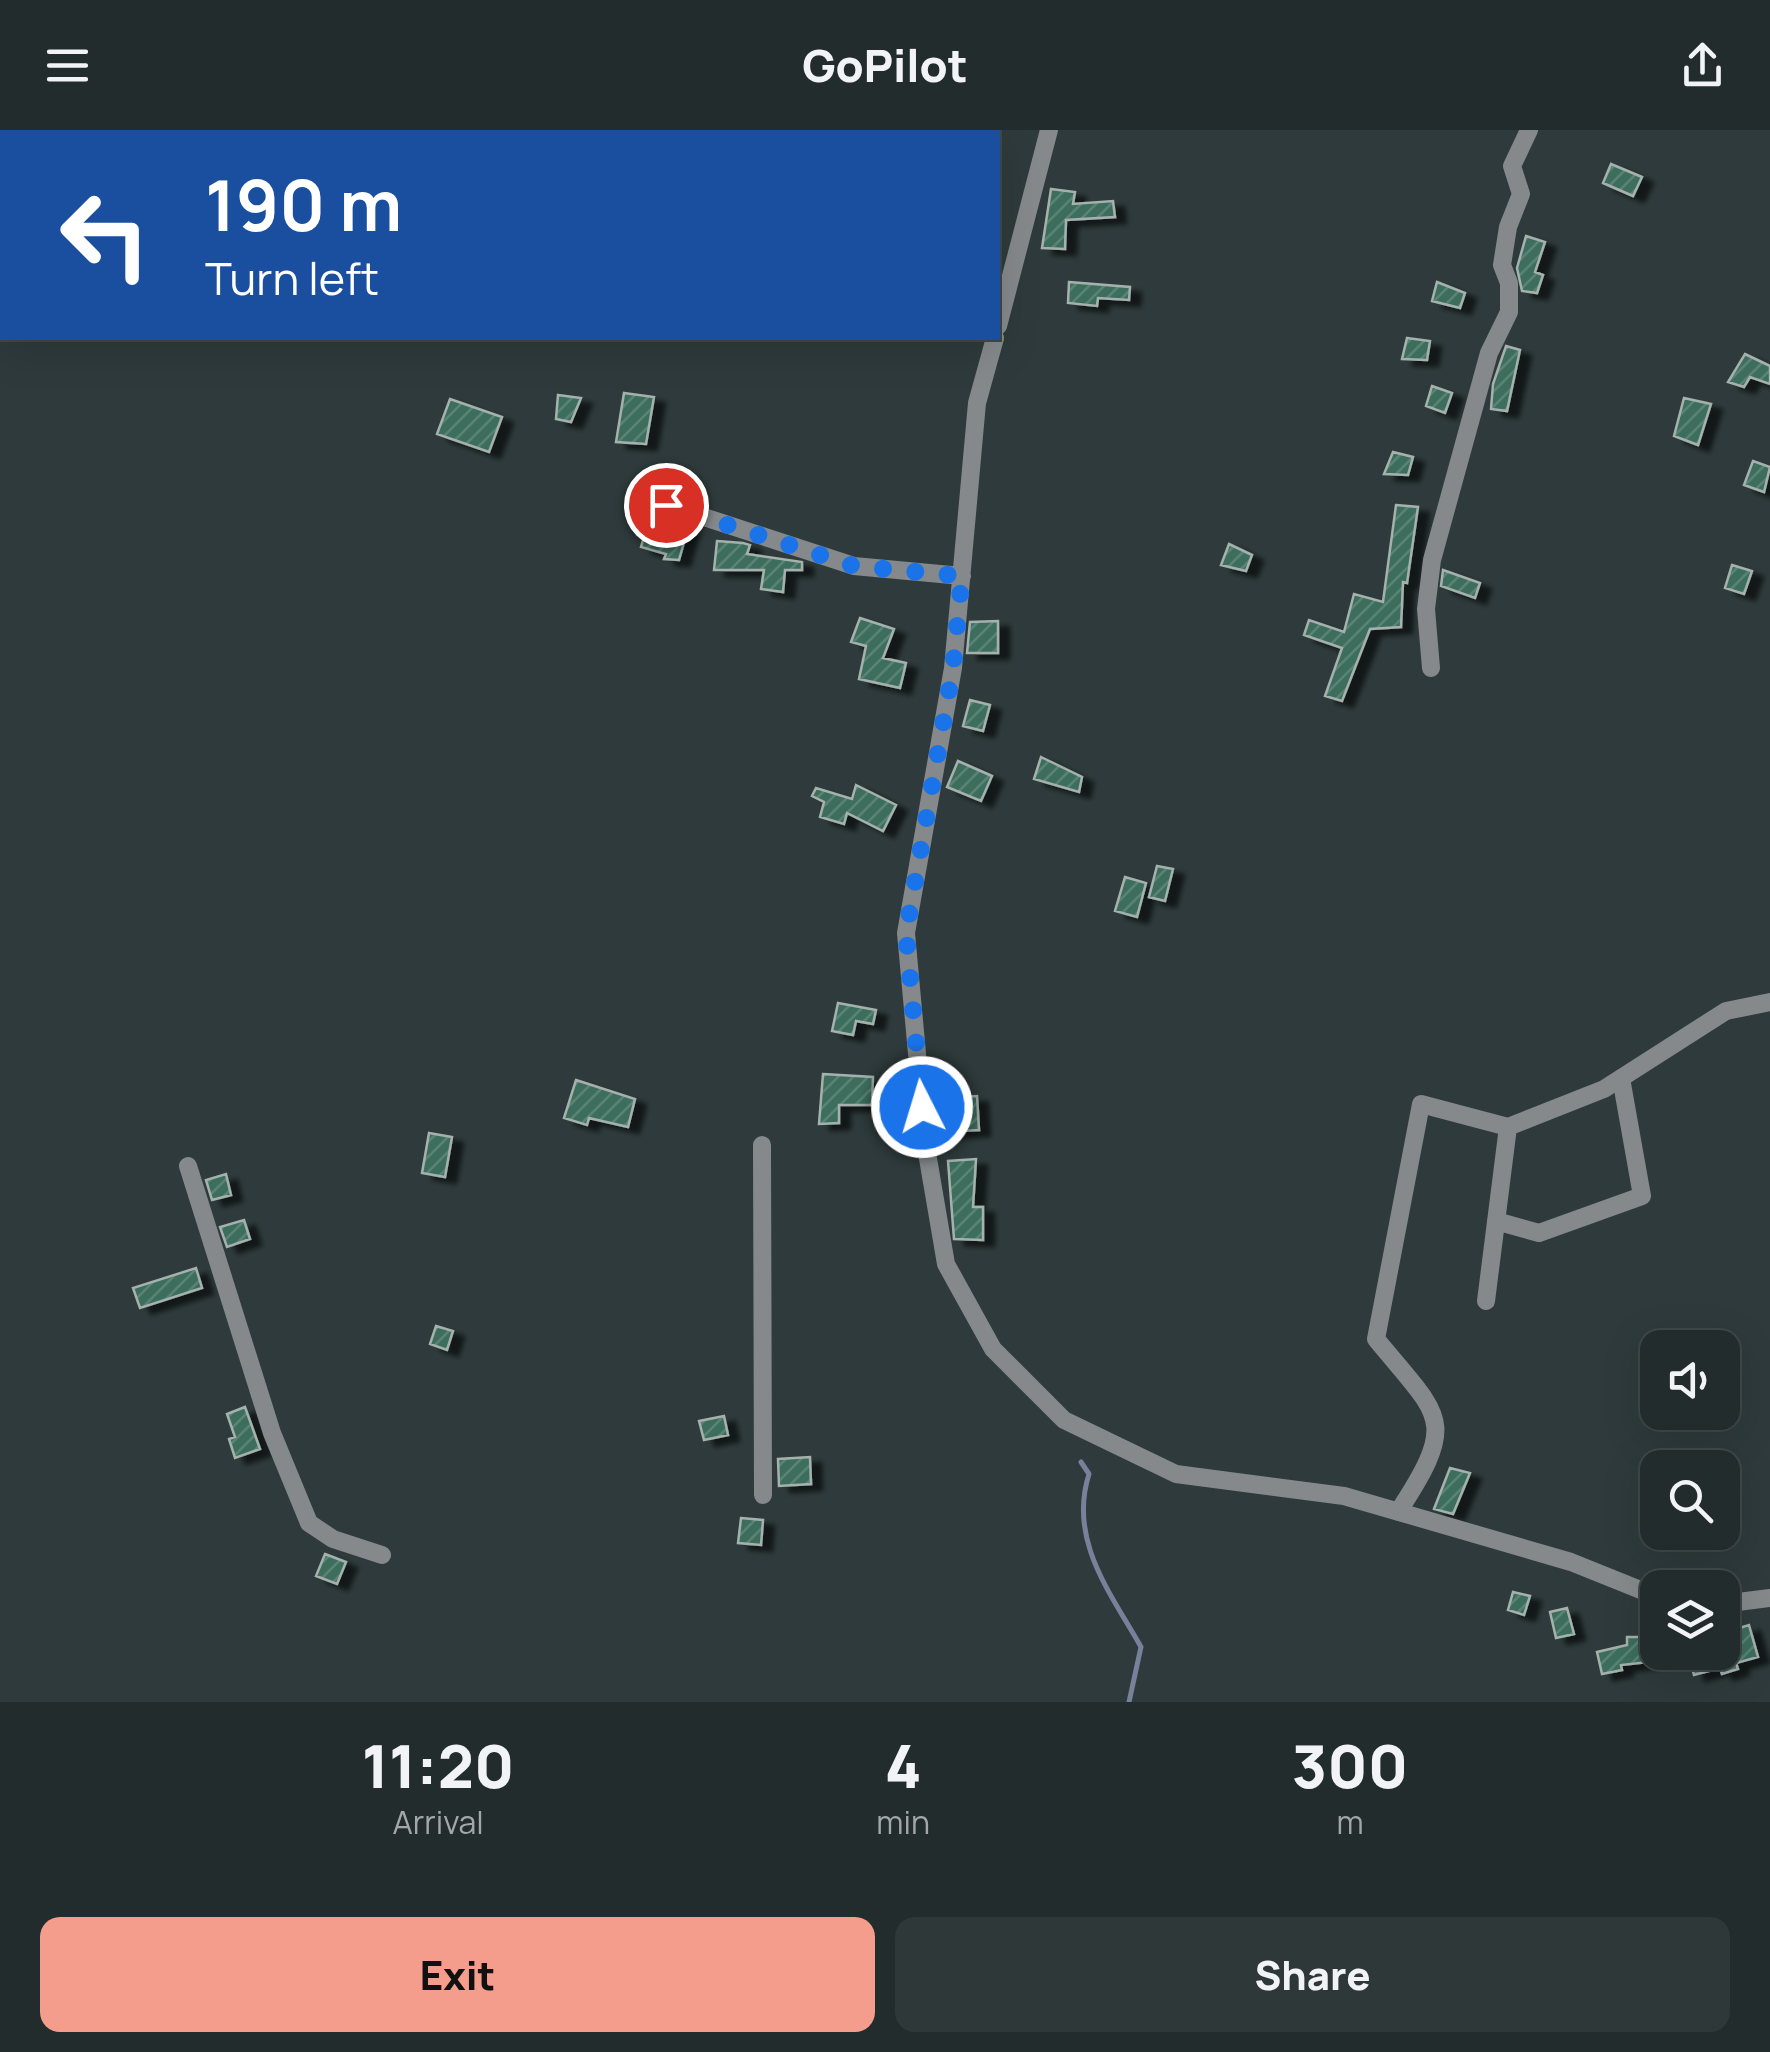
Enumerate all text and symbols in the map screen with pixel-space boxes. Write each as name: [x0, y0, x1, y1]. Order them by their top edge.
text: GoPilot: [802, 34, 968, 96]
icon: menu: [40, 38, 95, 93]
icon: share: [1675, 38, 1730, 93]
text: 190 m: [205, 156, 402, 252]
icon: left: [40, 170, 170, 300]
text: Turn left: [205, 247, 379, 309]
pin: [624, 463, 709, 548]
icon: arrive: [639, 478, 694, 533]
position arrow: [870, 1055, 974, 1159]
map controls: [1640, 1330, 1740, 1670]
button: sound: [1640, 1330, 1740, 1430]
button: search: [1640, 1450, 1740, 1550]
button: layers: [1640, 1570, 1740, 1670]
text: 11:20: [362, 1724, 514, 1806]
text: 4: [885, 1724, 922, 1806]
text: 300: [1292, 1724, 1408, 1806]
text: Arrival: [392, 1800, 484, 1844]
text: min: [876, 1800, 930, 1844]
text: m: [1336, 1800, 1364, 1844]
button: Exit: [40, 1917, 875, 2032]
button: Share: [895, 1917, 1730, 2032]

